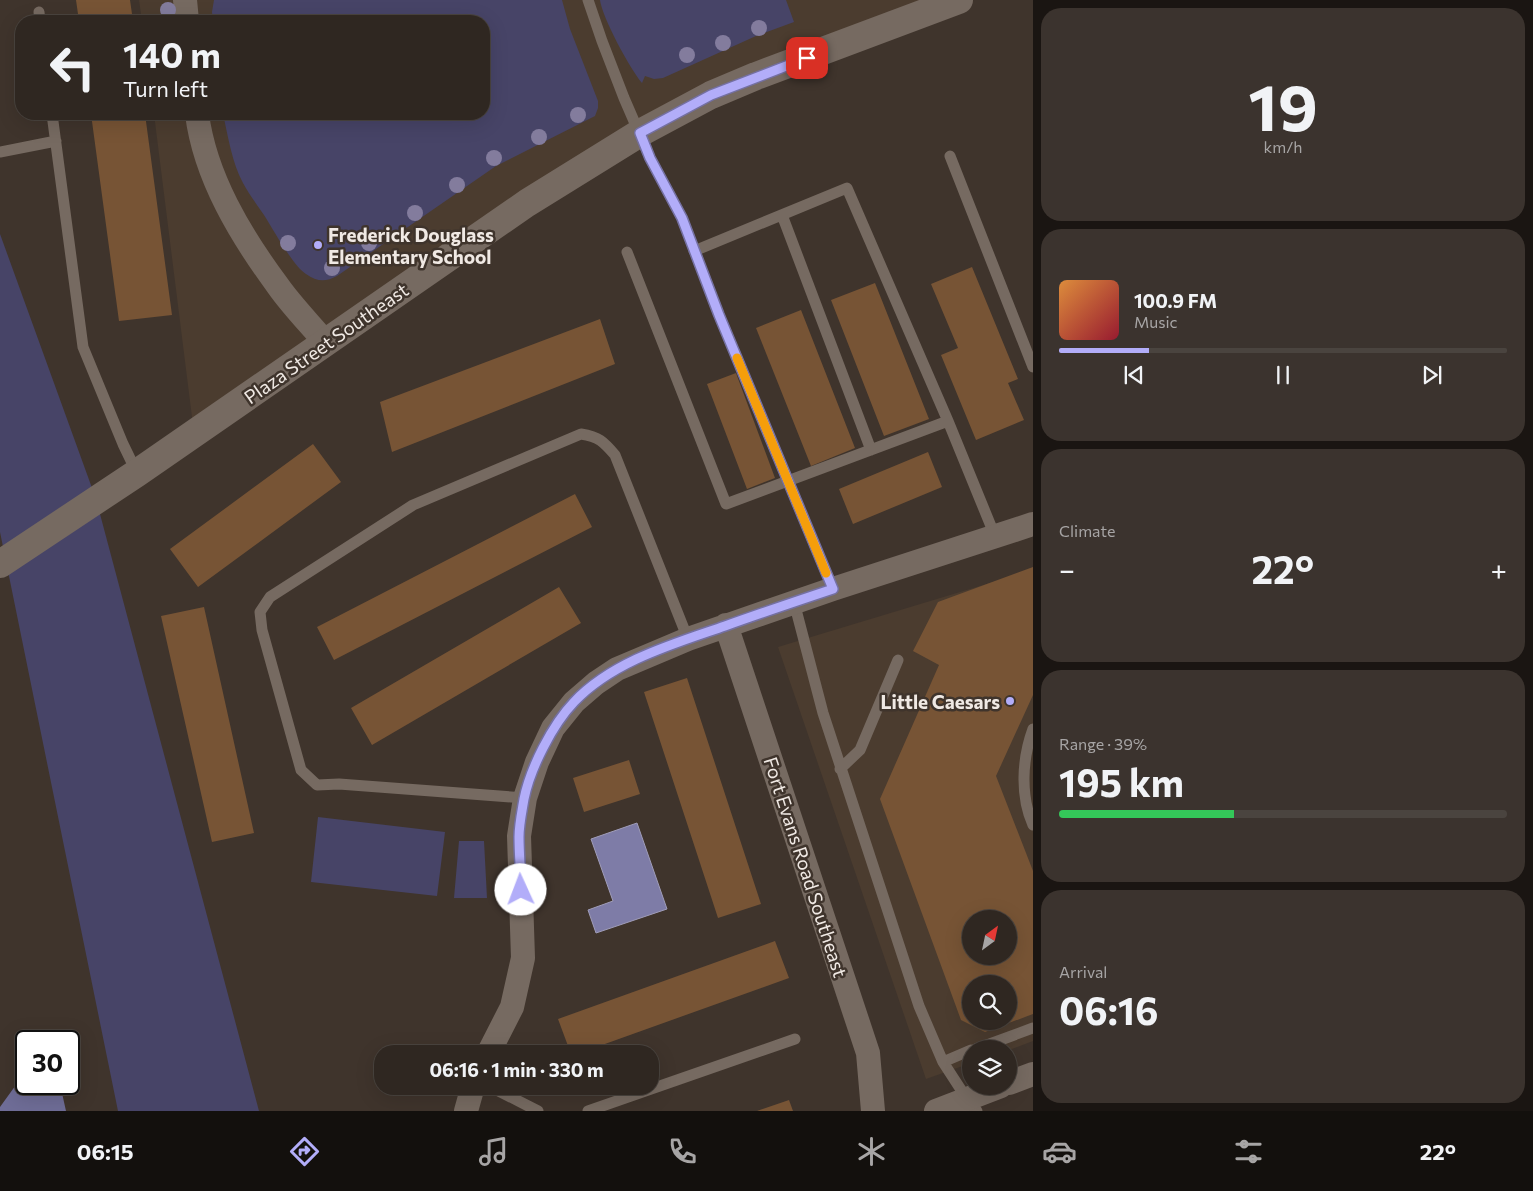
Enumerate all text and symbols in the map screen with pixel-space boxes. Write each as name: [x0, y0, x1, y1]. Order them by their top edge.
text: 140 m: [123, 32, 221, 75]
icon: left: [40, 35, 105, 100]
pin: [786, 37, 828, 79]
icon: arrive: [793, 44, 821, 72]
text: 19: [1248, 65, 1318, 144]
text: Turn left: [123, 75, 208, 102]
text: km/h: [1264, 137, 1302, 156]
place label: Frederick Douglass Elementary School: [328, 223, 494, 268]
marker: Frederick Douglass Elementary School: [312, 239, 324, 251]
street label: Plaza Street Southeast: [239, 277, 413, 408]
text: 100.9 FM: [1134, 289, 1217, 312]
text: Music: [1134, 312, 1178, 331]
icon: previous: [1120, 361, 1148, 389]
icon: pause: [1269, 361, 1297, 389]
icon: next: [1418, 361, 1446, 389]
text: Climate: [1059, 521, 1115, 540]
text: 22°: [1251, 545, 1314, 592]
text: −: [1059, 552, 1075, 586]
text: +: [1491, 552, 1507, 586]
place label: Little Caesars: [881, 690, 1000, 713]
marker: Little Caesars: [1004, 695, 1016, 707]
text: Range · 39%: [1059, 734, 1147, 753]
street label: Fort Evans Road Southeast: [759, 754, 853, 980]
text: 195 km: [1059, 758, 1184, 805]
position arrow: [494, 863, 546, 915]
north arrow: [962, 910, 1018, 965]
map controls: [962, 910, 1017, 1095]
text: Arrival: [1059, 962, 1107, 981]
button: search: [962, 975, 1017, 1030]
text: 06:16: [1059, 986, 1158, 1033]
speed limit sign: 30: [15, 1030, 80, 1095]
button: layers: [962, 1040, 1017, 1095]
text: 06:16 · 1 min · 330 m: [429, 1058, 604, 1081]
icon: directions: [287, 1134, 322, 1169]
icon: music: [476, 1134, 511, 1169]
icon: phone: [665, 1134, 700, 1169]
icon: climate: [854, 1134, 889, 1169]
icon: car: [1042, 1134, 1077, 1169]
icon: filters: [1231, 1134, 1266, 1169]
text: 06:15: [77, 1138, 134, 1165]
text: 22°: [1420, 1138, 1456, 1165]

